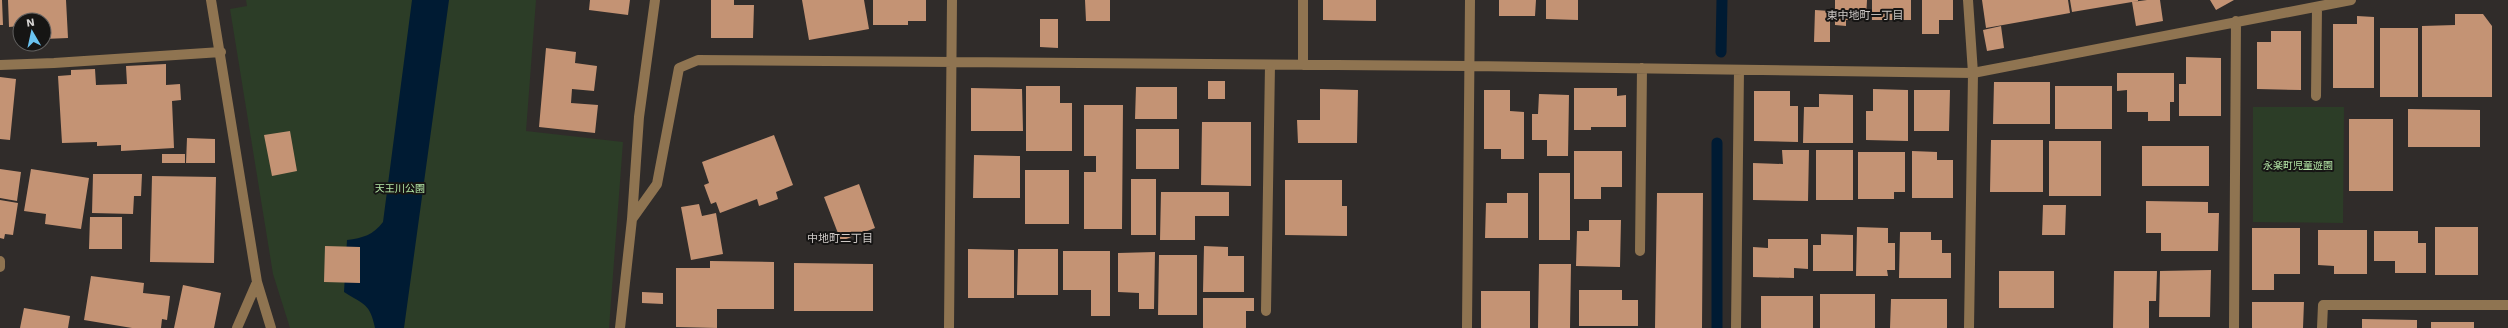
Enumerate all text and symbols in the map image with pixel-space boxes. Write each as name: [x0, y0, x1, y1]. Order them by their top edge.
district label: 東中地町一丁目: [1827, 9, 1904, 22]
north arrow: [12, 12, 52, 52]
text: N: [25, 16, 36, 30]
park label: 永楽町児童遊園: [2263, 160, 2333, 171]
park label: 天王川公園: [375, 183, 425, 194]
district label: 中地町二丁目: [807, 232, 873, 245]

